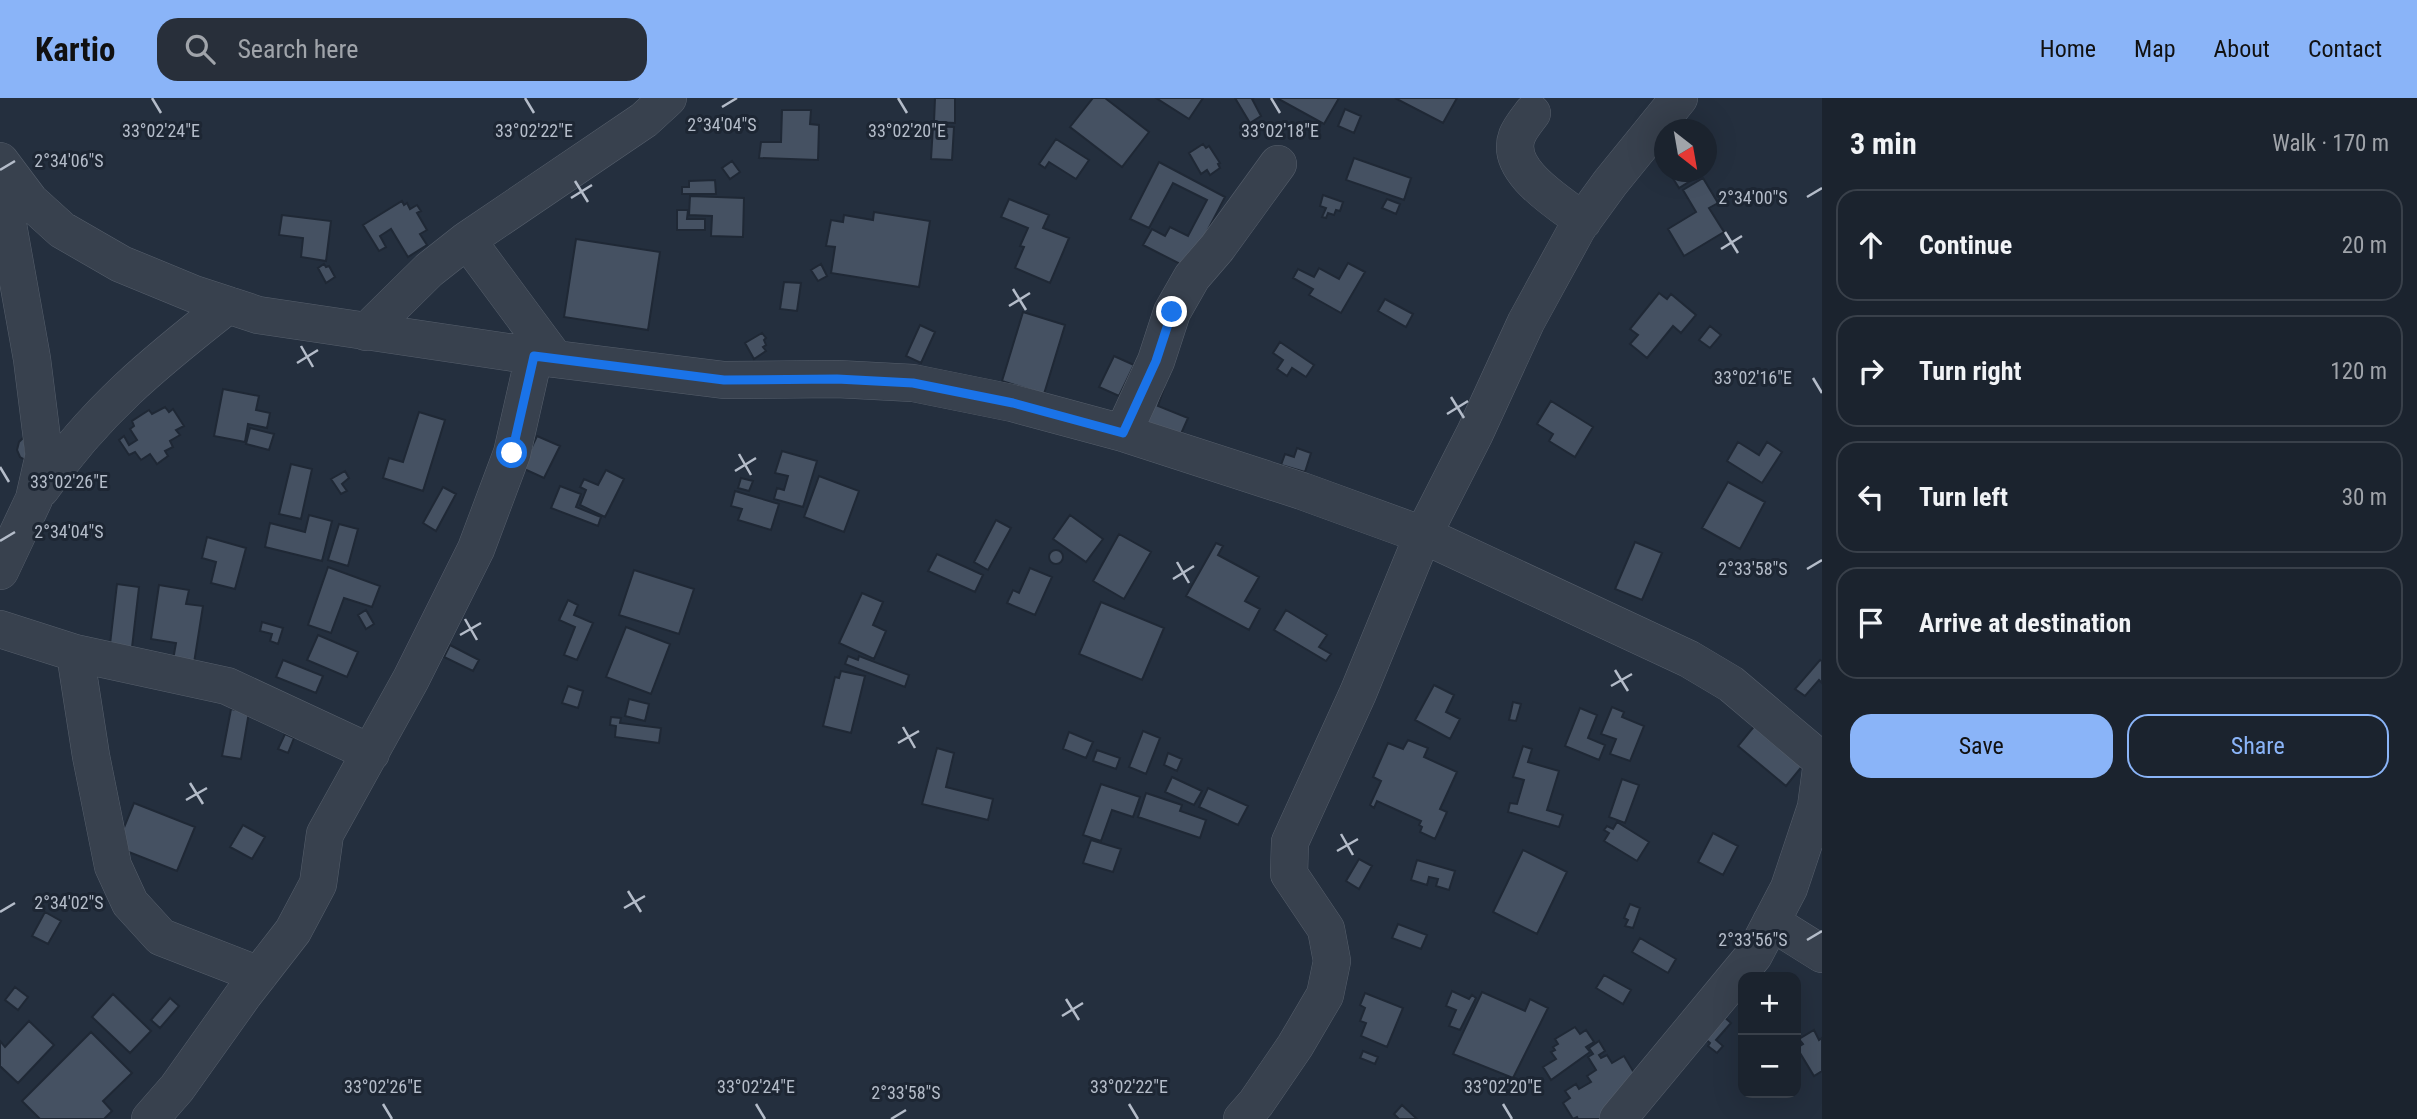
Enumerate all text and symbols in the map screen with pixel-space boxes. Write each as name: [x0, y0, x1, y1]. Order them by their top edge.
search box: [157, 18, 647, 81]
text: Kartio: [35, 30, 115, 69]
icon: search: [181, 30, 219, 68]
text: Search here: [237, 34, 358, 64]
text: Home: [2040, 35, 2096, 63]
text: Map: [2134, 35, 2176, 63]
text: About: [2214, 35, 2270, 63]
text: Contact: [2308, 35, 2382, 63]
text: 2°34'04"S: [687, 114, 757, 135]
north arrow: [1654, 119, 1717, 182]
text: 33°02'24"E: [122, 120, 200, 141]
text: 33°02'22"E: [495, 120, 573, 141]
text: 33°02'20"E: [868, 120, 946, 141]
text: 33°02'18"E: [1241, 120, 1319, 141]
text: 3 min: [1850, 126, 1917, 161]
text: Walk · 170 m: [2272, 130, 2389, 157]
text: 2°34'06"S: [34, 150, 104, 171]
text: 2°34'00"S: [1718, 187, 1788, 208]
icon: ahead: [1852, 226, 1890, 264]
text: Continue: [1919, 230, 2012, 260]
text: 20 m: [2342, 232, 2387, 259]
route end: [1156, 296, 1187, 327]
icon: right: [1852, 352, 1890, 390]
text: Turn right: [1919, 356, 2021, 386]
text: 120 m: [2330, 358, 2387, 385]
text: 33°02'16"E: [1714, 367, 1792, 388]
route start: [496, 437, 527, 468]
text: 33°02'26"E: [30, 471, 108, 492]
icon: left: [1852, 478, 1890, 516]
text: Turn left: [1919, 482, 2008, 512]
text: 30 m: [2342, 484, 2387, 511]
text: 2°34'04"S: [34, 521, 104, 542]
text: 2°33'58"S: [1718, 558, 1788, 579]
icon: arrive: [1852, 604, 1890, 642]
text: Arrive at destination: [1919, 608, 2131, 638]
button: Save: [1850, 714, 2113, 778]
button: Share: [2127, 714, 2389, 778]
text: 2°34'02"S: [34, 892, 104, 913]
text: 2°33'56"S: [1718, 929, 1788, 950]
map controls: [1738, 972, 1801, 1098]
button: +: [1738, 972, 1801, 1035]
button: −: [1738, 1035, 1801, 1098]
text: 33°02'26"E: [344, 1076, 422, 1097]
text: 33°02'24"E: [717, 1076, 795, 1097]
text: 33°02'22"E: [1090, 1076, 1168, 1097]
text: 33°02'20"E: [1464, 1076, 1542, 1097]
text: 2°33'58"S: [871, 1082, 941, 1103]

